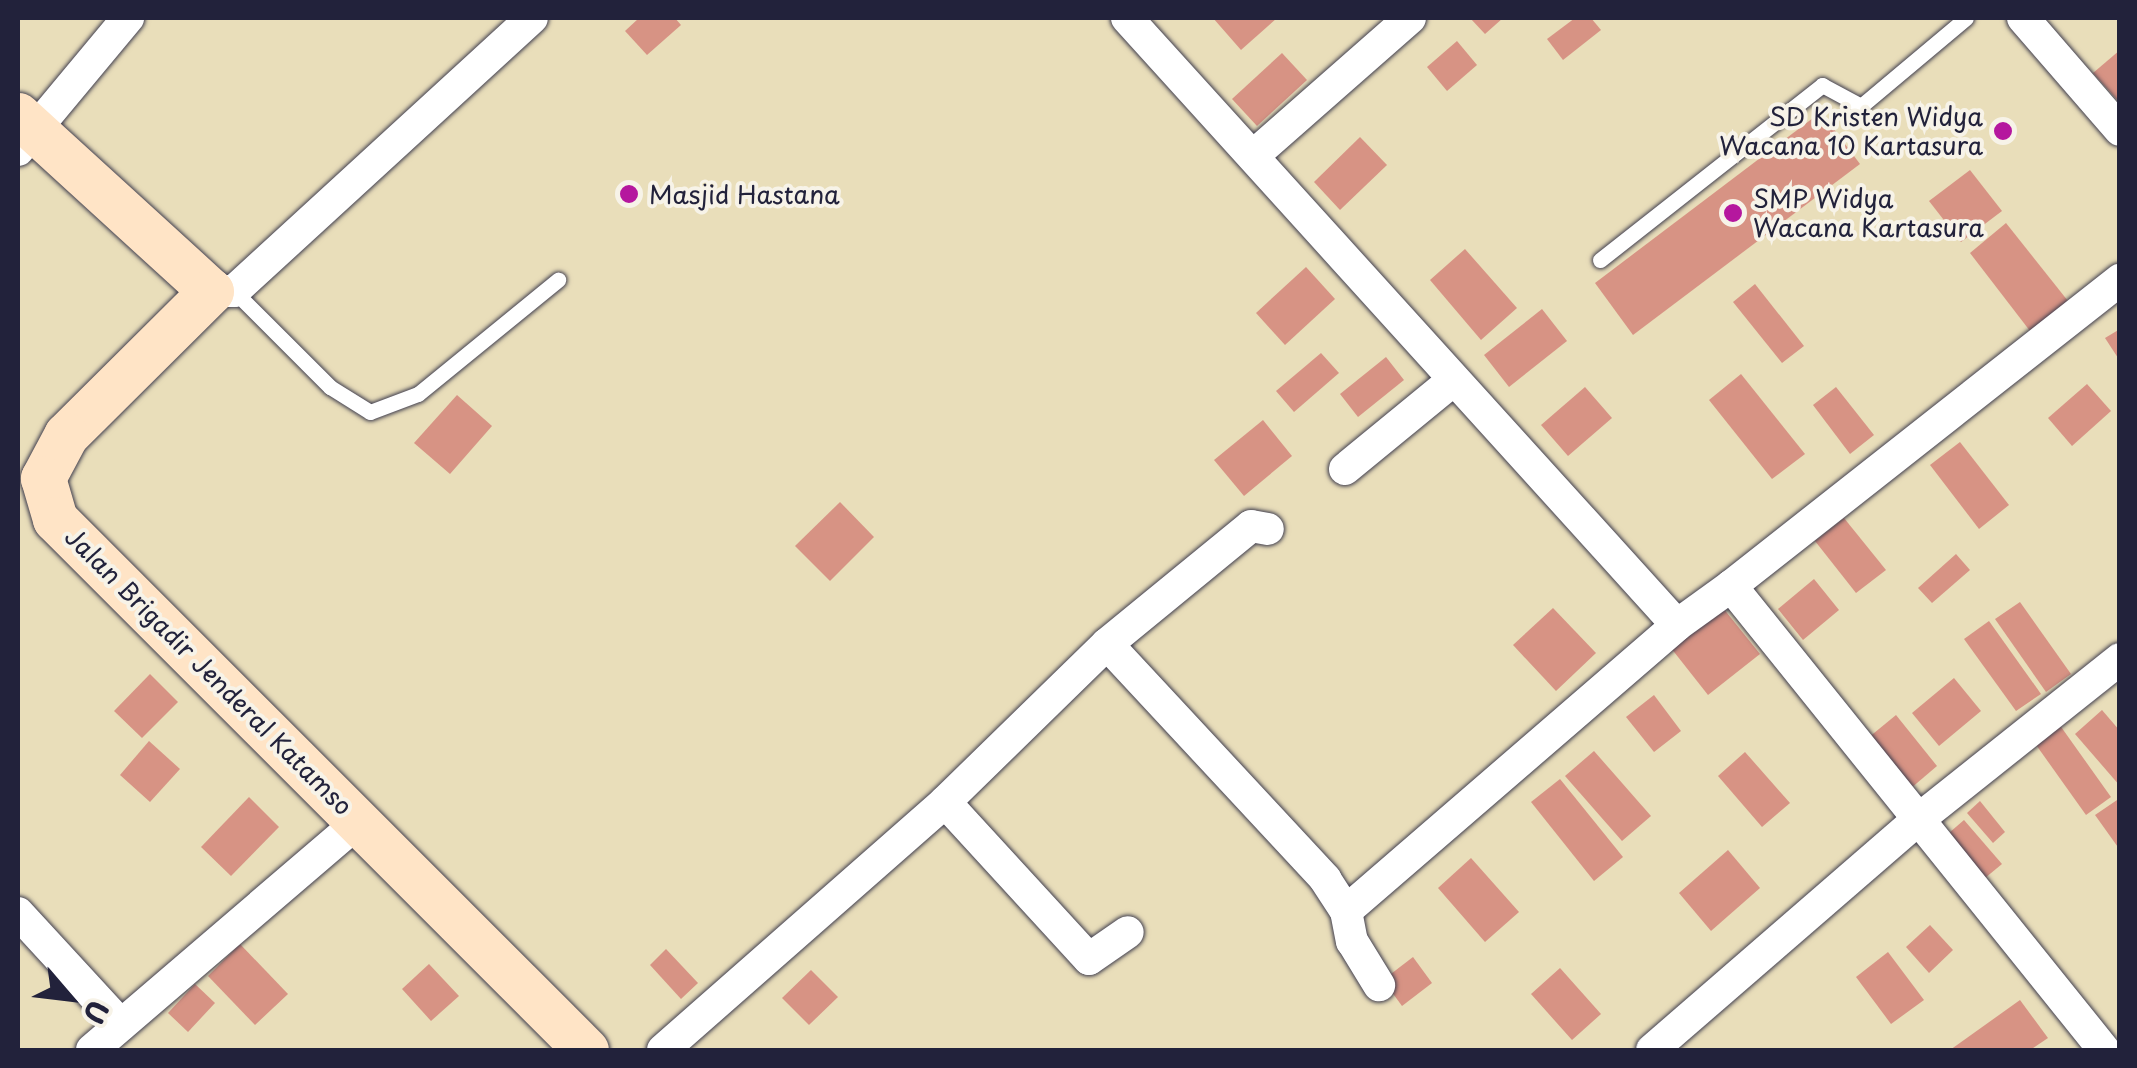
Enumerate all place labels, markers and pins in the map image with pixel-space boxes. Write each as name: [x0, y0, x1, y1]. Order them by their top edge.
place label: SD Kristen Widya Wacana 10 Kartasura: [1714, 102, 1983, 161]
marker: SD Kristen Widya Wacana 10 Kartasura: [1992, 120, 2014, 142]
place label: Masjid Hastana: [649, 179, 840, 209]
marker: Masjid Hastana: [618, 183, 640, 205]
place label: SMP Widya Wacana Kartasura: [1753, 184, 1984, 243]
marker: SMP Widya Wacana Kartasura: [1722, 202, 1744, 224]

